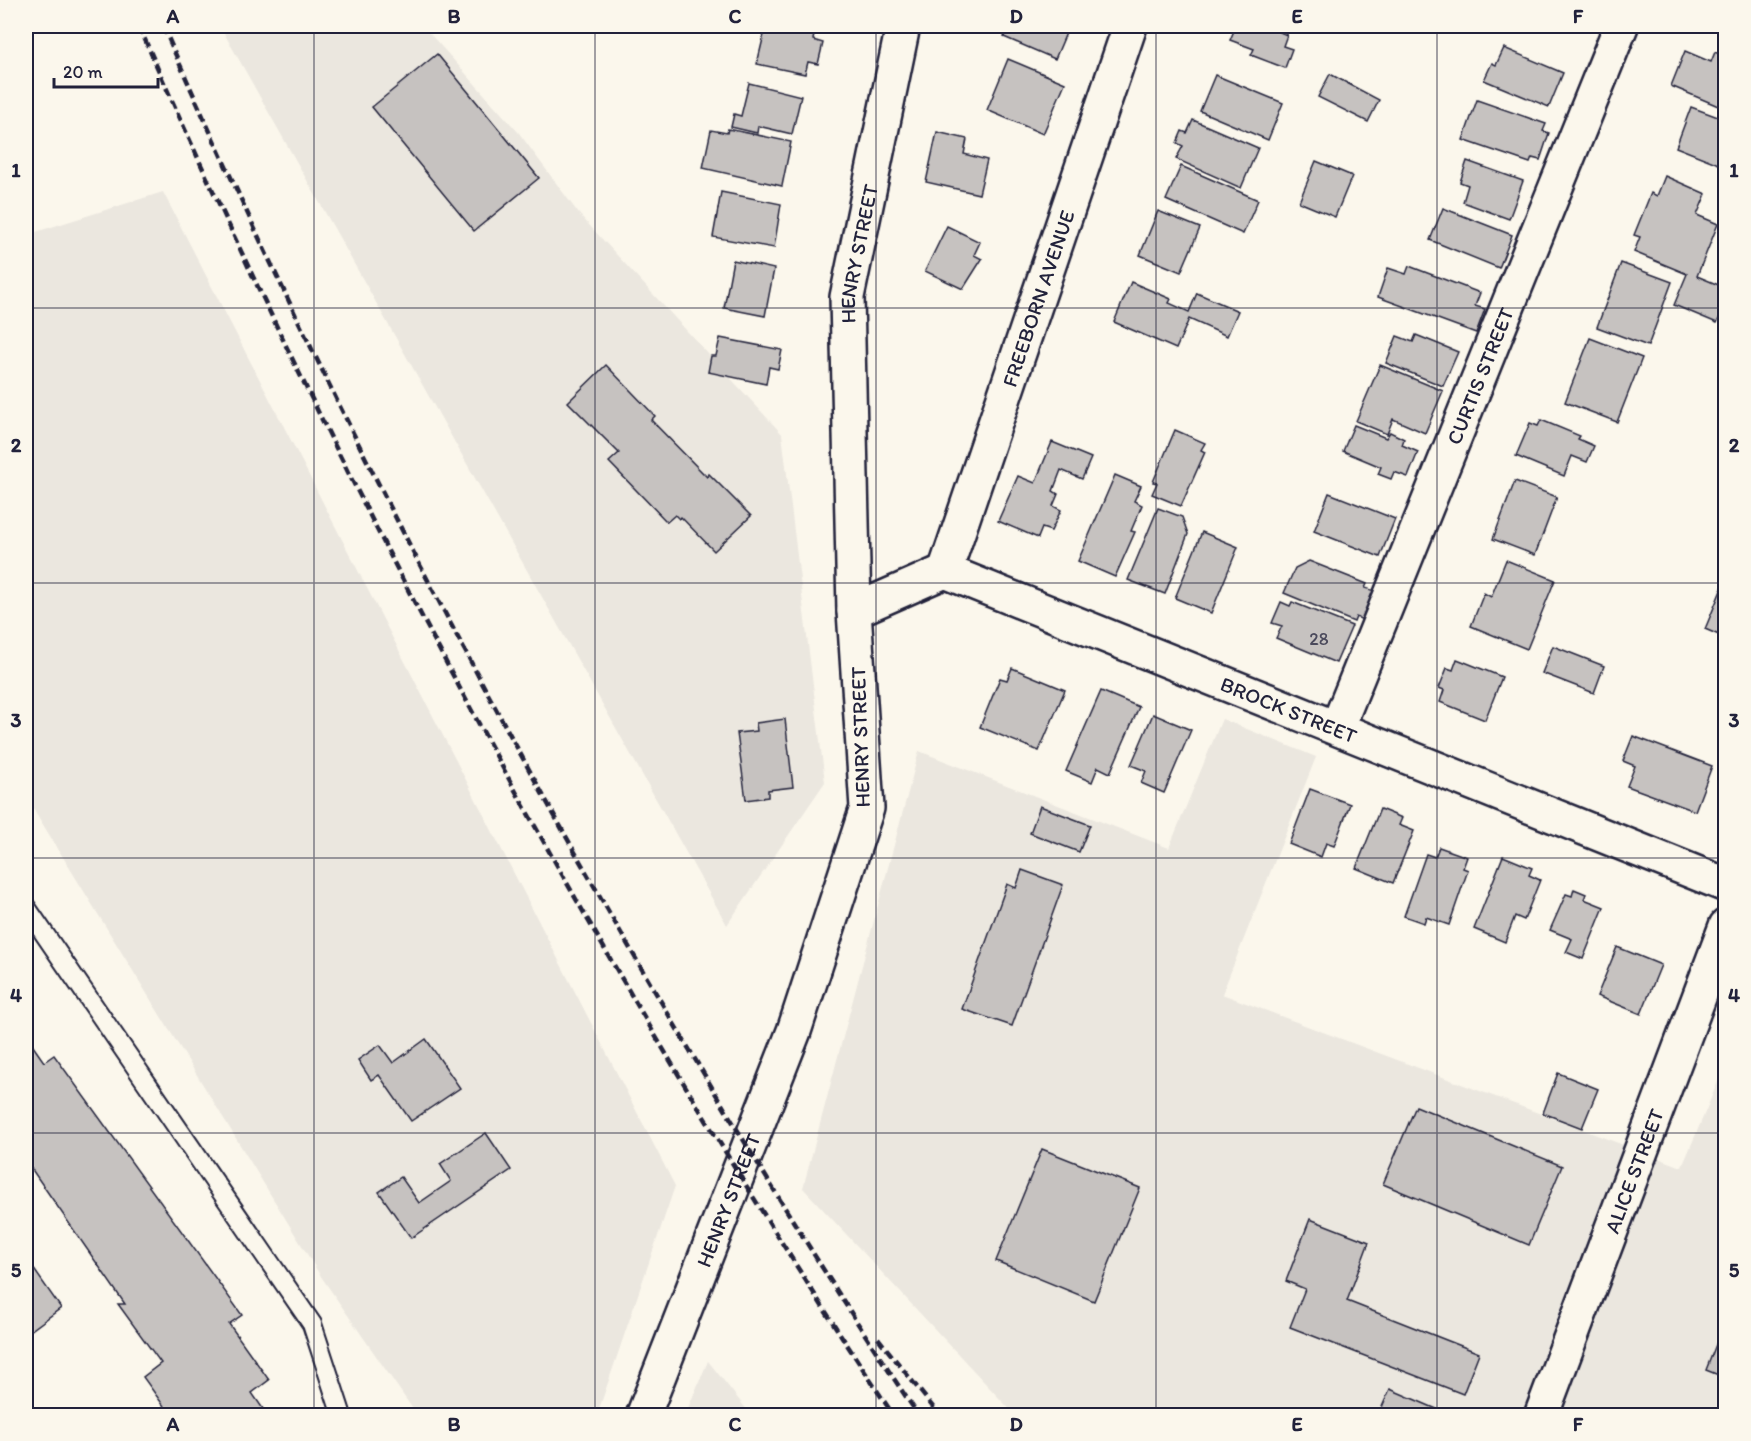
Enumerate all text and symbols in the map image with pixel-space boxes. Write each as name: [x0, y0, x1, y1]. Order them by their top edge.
text: A: [166, 4, 180, 28]
text: B: [448, 4, 461, 28]
text: C: [729, 4, 742, 28]
text: D: [1009, 4, 1023, 28]
text: E: [1291, 4, 1303, 28]
text: F: [1573, 4, 1584, 28]
scale bar: [54, 51, 158, 89]
text: 20 m: [63, 61, 103, 83]
text: 1: [11, 158, 21, 182]
text: 1: [1729, 158, 1739, 182]
street label: HENRY STREET: [835, 182, 883, 324]
street label: FREEBORN AVENUE: [996, 207, 1079, 390]
street label: CURTIS STREET: [1441, 303, 1518, 448]
text: 2: [11, 433, 22, 457]
text: 2: [1729, 433, 1740, 457]
house number: 28: [1309, 628, 1329, 650]
street label: HENRY STREET: [845, 666, 875, 808]
street label: BROCK STREET: [1217, 671, 1361, 748]
text: 3: [11, 708, 22, 732]
text: 3: [1729, 708, 1740, 732]
text: 4: [10, 983, 22, 1007]
text: 4: [1728, 983, 1740, 1007]
street label: ALICE STREET: [1599, 1105, 1668, 1237]
street label: HENRY STREET: [690, 1129, 765, 1270]
text: 5: [11, 1258, 22, 1282]
text: 5: [1729, 1258, 1740, 1282]
text: A: [166, 1412, 180, 1436]
text: B: [448, 1412, 461, 1436]
text: C: [729, 1412, 742, 1436]
text: D: [1009, 1412, 1023, 1436]
text: E: [1291, 1412, 1303, 1436]
text: F: [1573, 1412, 1584, 1436]

